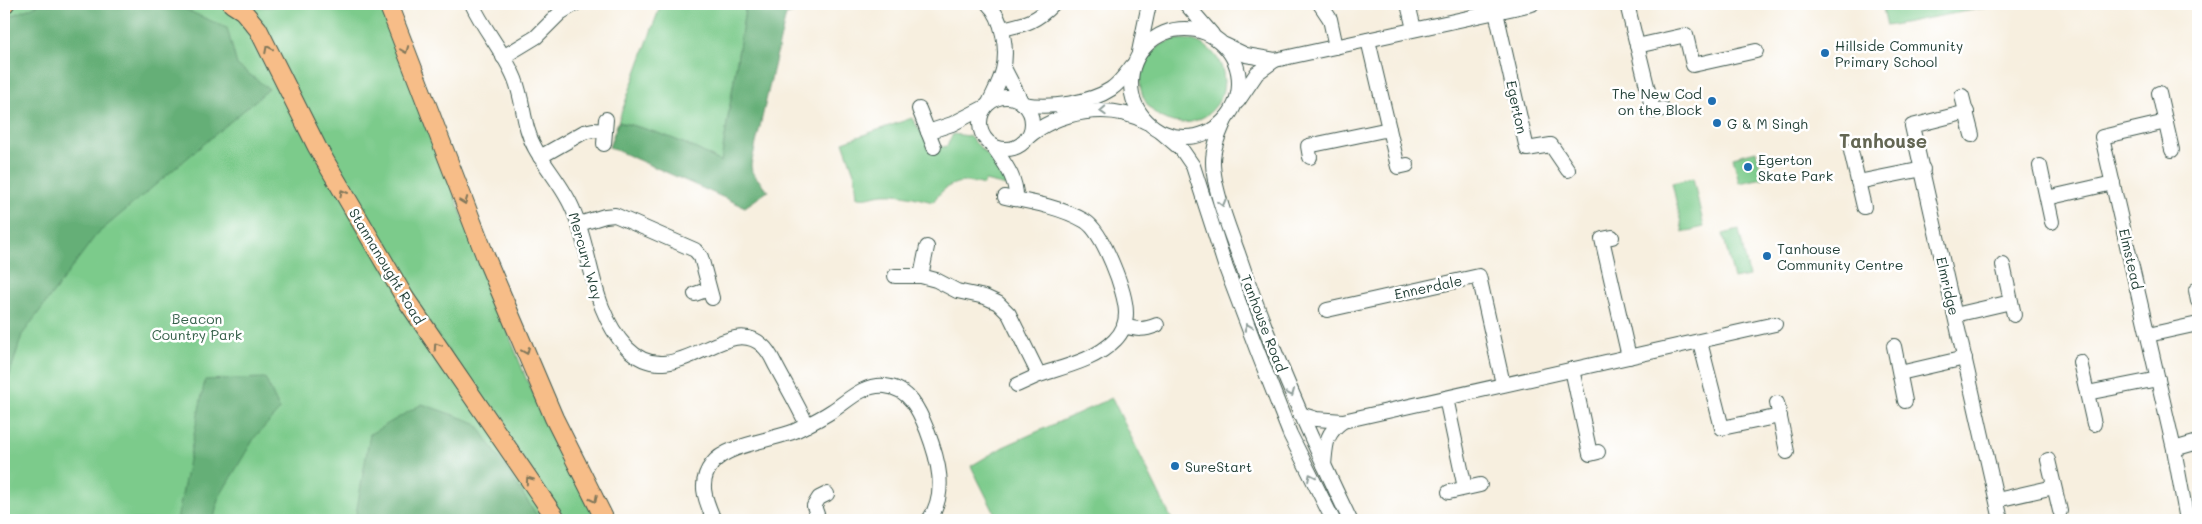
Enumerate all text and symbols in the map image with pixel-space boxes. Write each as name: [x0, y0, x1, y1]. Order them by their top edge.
place label: Hillside Community Primary School: [1835, 36, 1963, 71]
one-way arrow: [264, 45, 274, 54]
one-way arrow: [399, 45, 409, 53]
marker: Hillside Community Primary School: [1819, 47, 1831, 59]
street label: Egerton: [1502, 79, 1532, 135]
place label: The New Cod on the Block: [1612, 84, 1702, 119]
marker: The New Cod on the Block: [1706, 95, 1718, 107]
one-way arrow: [1099, 106, 1107, 117]
place label: G & M Singh: [1727, 114, 1808, 133]
marker: G & M Singh: [1711, 117, 1723, 129]
district label: Tanhouse: [1839, 128, 1927, 153]
place label: Egerton Skate Park: [1758, 150, 1833, 185]
marker: Egerton Skate Park: [1742, 161, 1754, 173]
one-way arrow: [340, 189, 350, 198]
one-way arrow: [458, 196, 468, 205]
one-way arrow: [1216, 198, 1227, 207]
street label: Stannanought Road: [345, 204, 429, 328]
street label: Mercury Way: [564, 210, 608, 302]
street label: Elmstead: [2115, 227, 2147, 291]
place label: Tanhouse Community Centre: [1777, 239, 1904, 274]
marker: Tanhouse Community Centre: [1761, 250, 1773, 262]
street label: Elmridge: [1932, 255, 1964, 317]
street label: Ennerdale: [1392, 271, 1464, 303]
street label: Tanhouse Road: [1237, 272, 1291, 375]
park label: Beacon Country Park: [152, 309, 242, 344]
one-way arrow: [1244, 323, 1254, 332]
one-way arrow: [434, 342, 443, 352]
one-way arrow: [519, 346, 530, 355]
one-way arrow: [1285, 388, 1295, 396]
place label: SureStart: [1185, 457, 1252, 476]
marker: SureStart: [1169, 460, 1181, 472]
one-way arrow: [1307, 473, 1317, 482]
one-way arrow: [526, 476, 535, 486]
one-way arrow: [588, 493, 598, 502]

